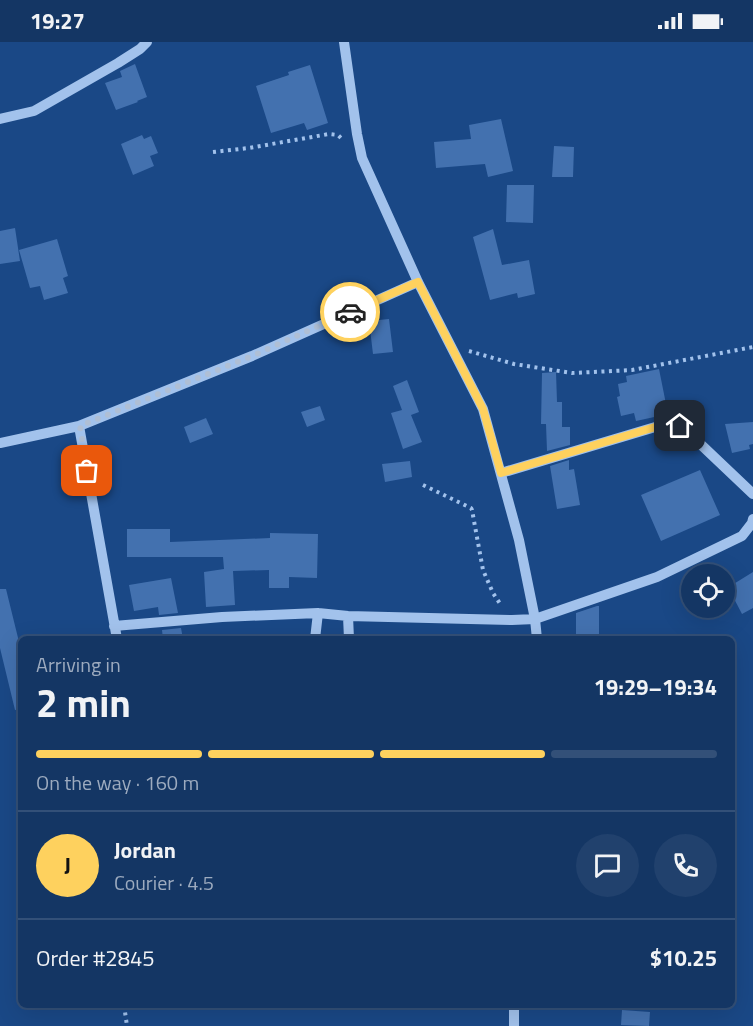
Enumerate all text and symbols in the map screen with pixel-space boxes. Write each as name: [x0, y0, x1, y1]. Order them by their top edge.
text: 19:27: [30, 4, 85, 38]
courier: [320, 282, 380, 342]
icon: car: [334, 296, 367, 329]
pin: [654, 400, 705, 451]
icon: home: [663, 409, 696, 442]
pin: [61, 445, 112, 496]
icon: bag: [70, 454, 103, 487]
map controls: [681, 564, 735, 618]
button: locate: [681, 564, 735, 618]
text: Arriving in: [36, 649, 121, 680]
text: 19:29–19:34: [594, 670, 717, 704]
text: 2 min: [36, 673, 131, 732]
text: On the way · 160 m: [36, 767, 199, 798]
text: Jordan: [114, 833, 176, 867]
button: chat: [576, 834, 639, 897]
button: phone: [654, 834, 717, 897]
text: J: [64, 848, 71, 882]
text: Courier · 4.5: [114, 867, 214, 898]
text: Order #2845: [36, 941, 155, 975]
text: $10.25: [650, 941, 717, 975]

